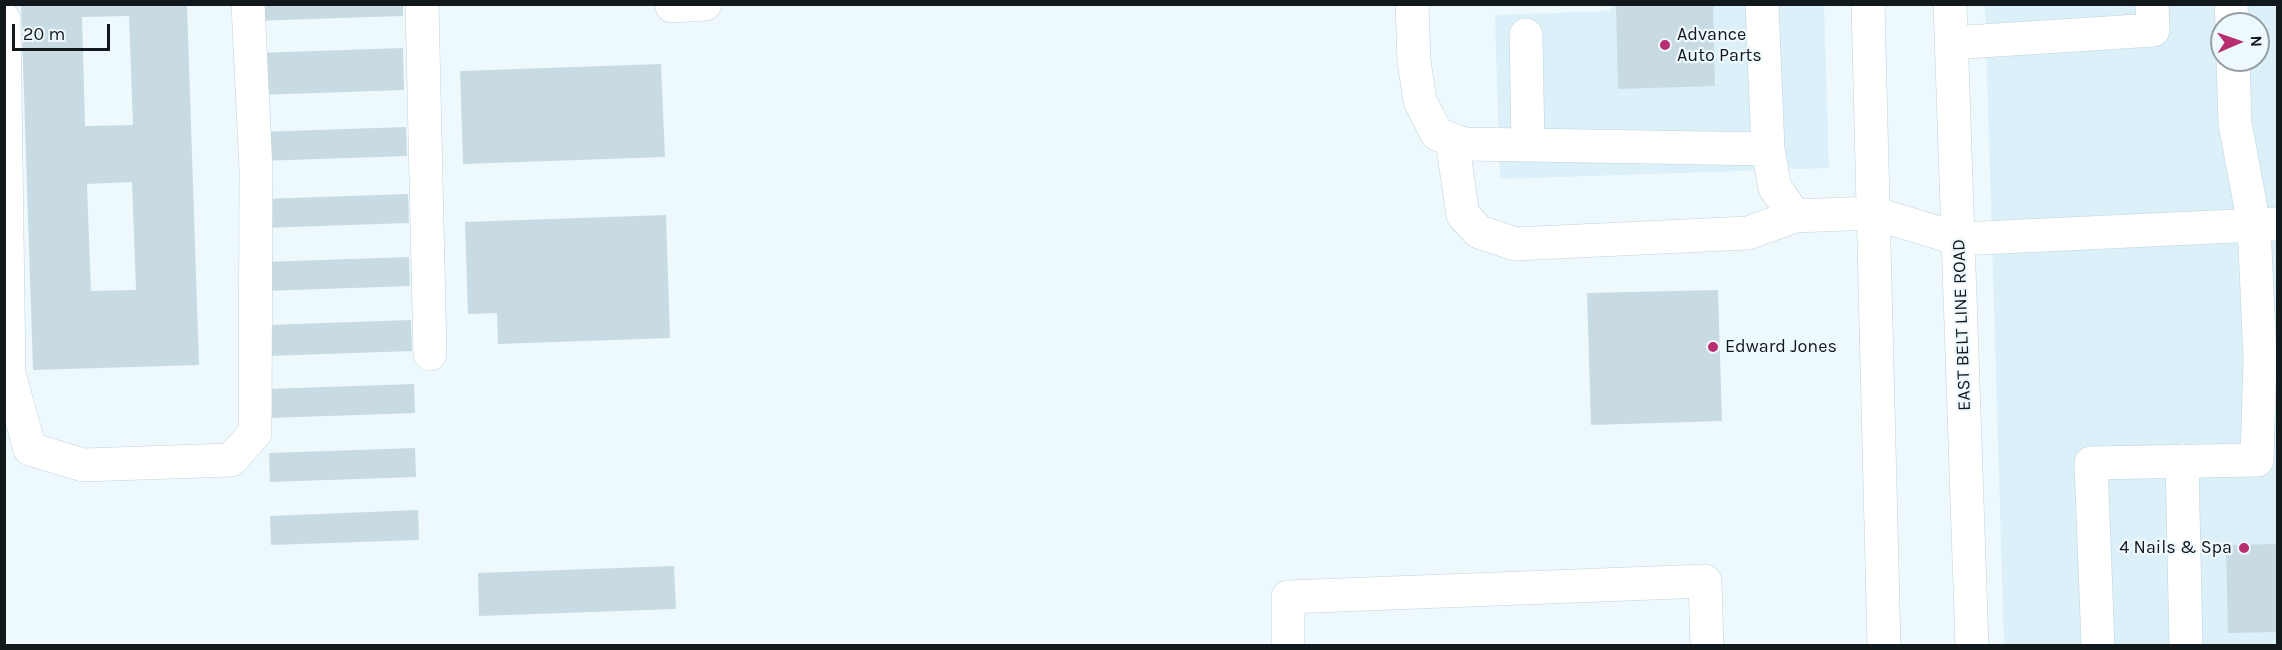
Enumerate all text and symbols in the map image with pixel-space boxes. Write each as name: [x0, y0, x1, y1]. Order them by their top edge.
scale bar: [15, 12, 112, 50]
north arrow: [2210, 12, 2270, 72]
text: 20 m: [23, 23, 65, 45]
place label: Advance Auto Parts: [1677, 24, 1762, 66]
text: N: [2247, 35, 2266, 47]
marker: Advance Auto Parts: [1658, 38, 1672, 52]
street label: EAST BELT LINE ROAD: [1948, 239, 1976, 411]
place label: Edward Jones: [1725, 336, 1837, 358]
marker: Edward Jones: [1706, 340, 1720, 354]
place label: 4 Nails & Spa: [2119, 537, 2232, 559]
marker: 4 Nails & Spa: [2237, 541, 2251, 555]

